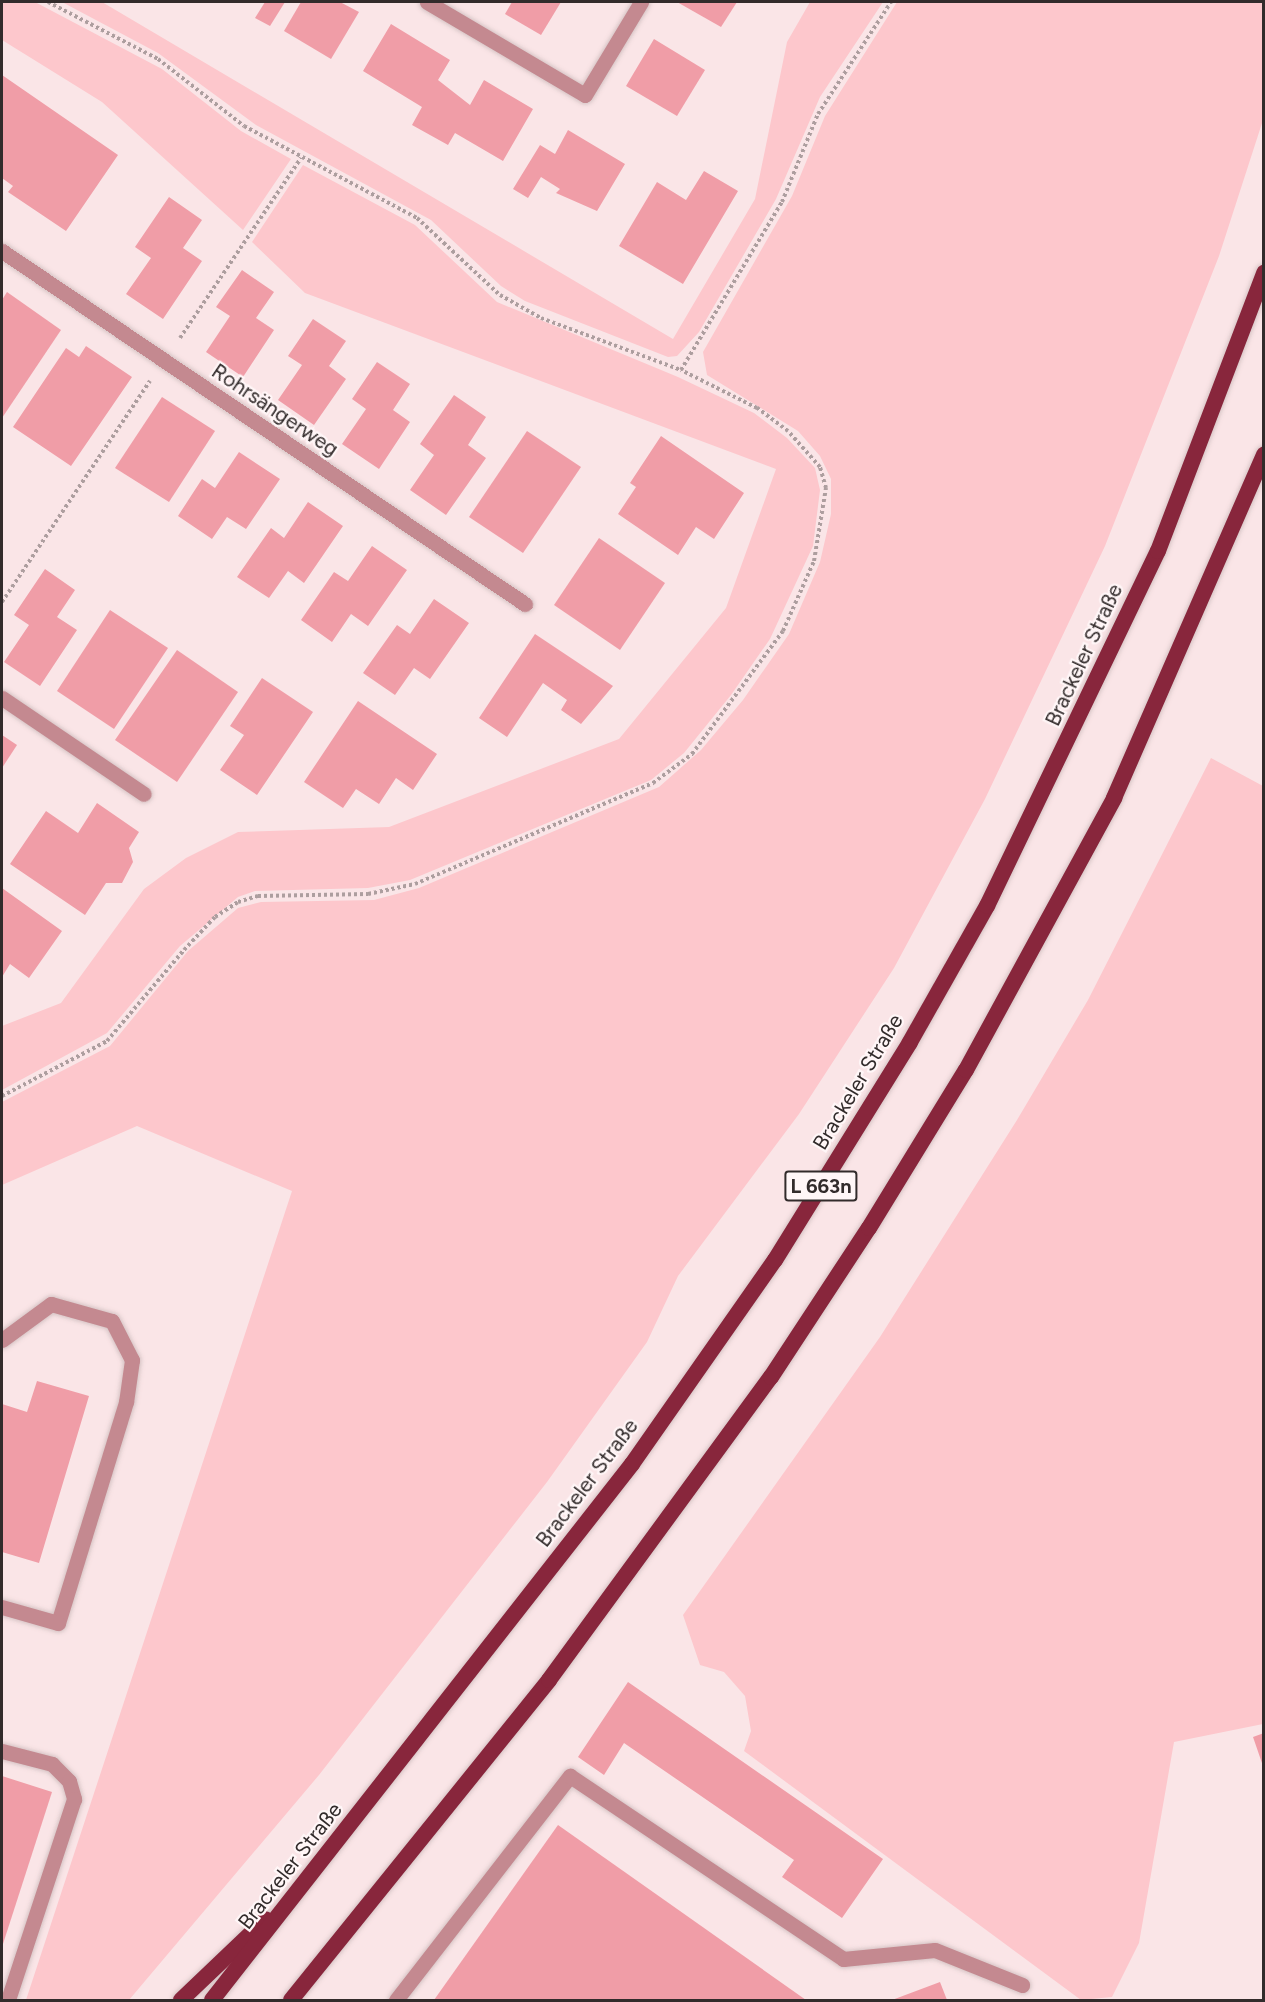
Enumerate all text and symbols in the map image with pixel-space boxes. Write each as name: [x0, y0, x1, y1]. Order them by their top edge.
street label: Rohrsängerweg: [207, 358, 343, 462]
street label: Brackeler Straße: [1040, 580, 1128, 730]
street label: Brackeler Straße: [808, 1010, 908, 1154]
road number: L 663n: [784, 1169, 858, 1203]
street label: Brackeler Straße: [531, 1414, 643, 1552]
street label: Brackeler Straße: [233, 1798, 347, 1934]

